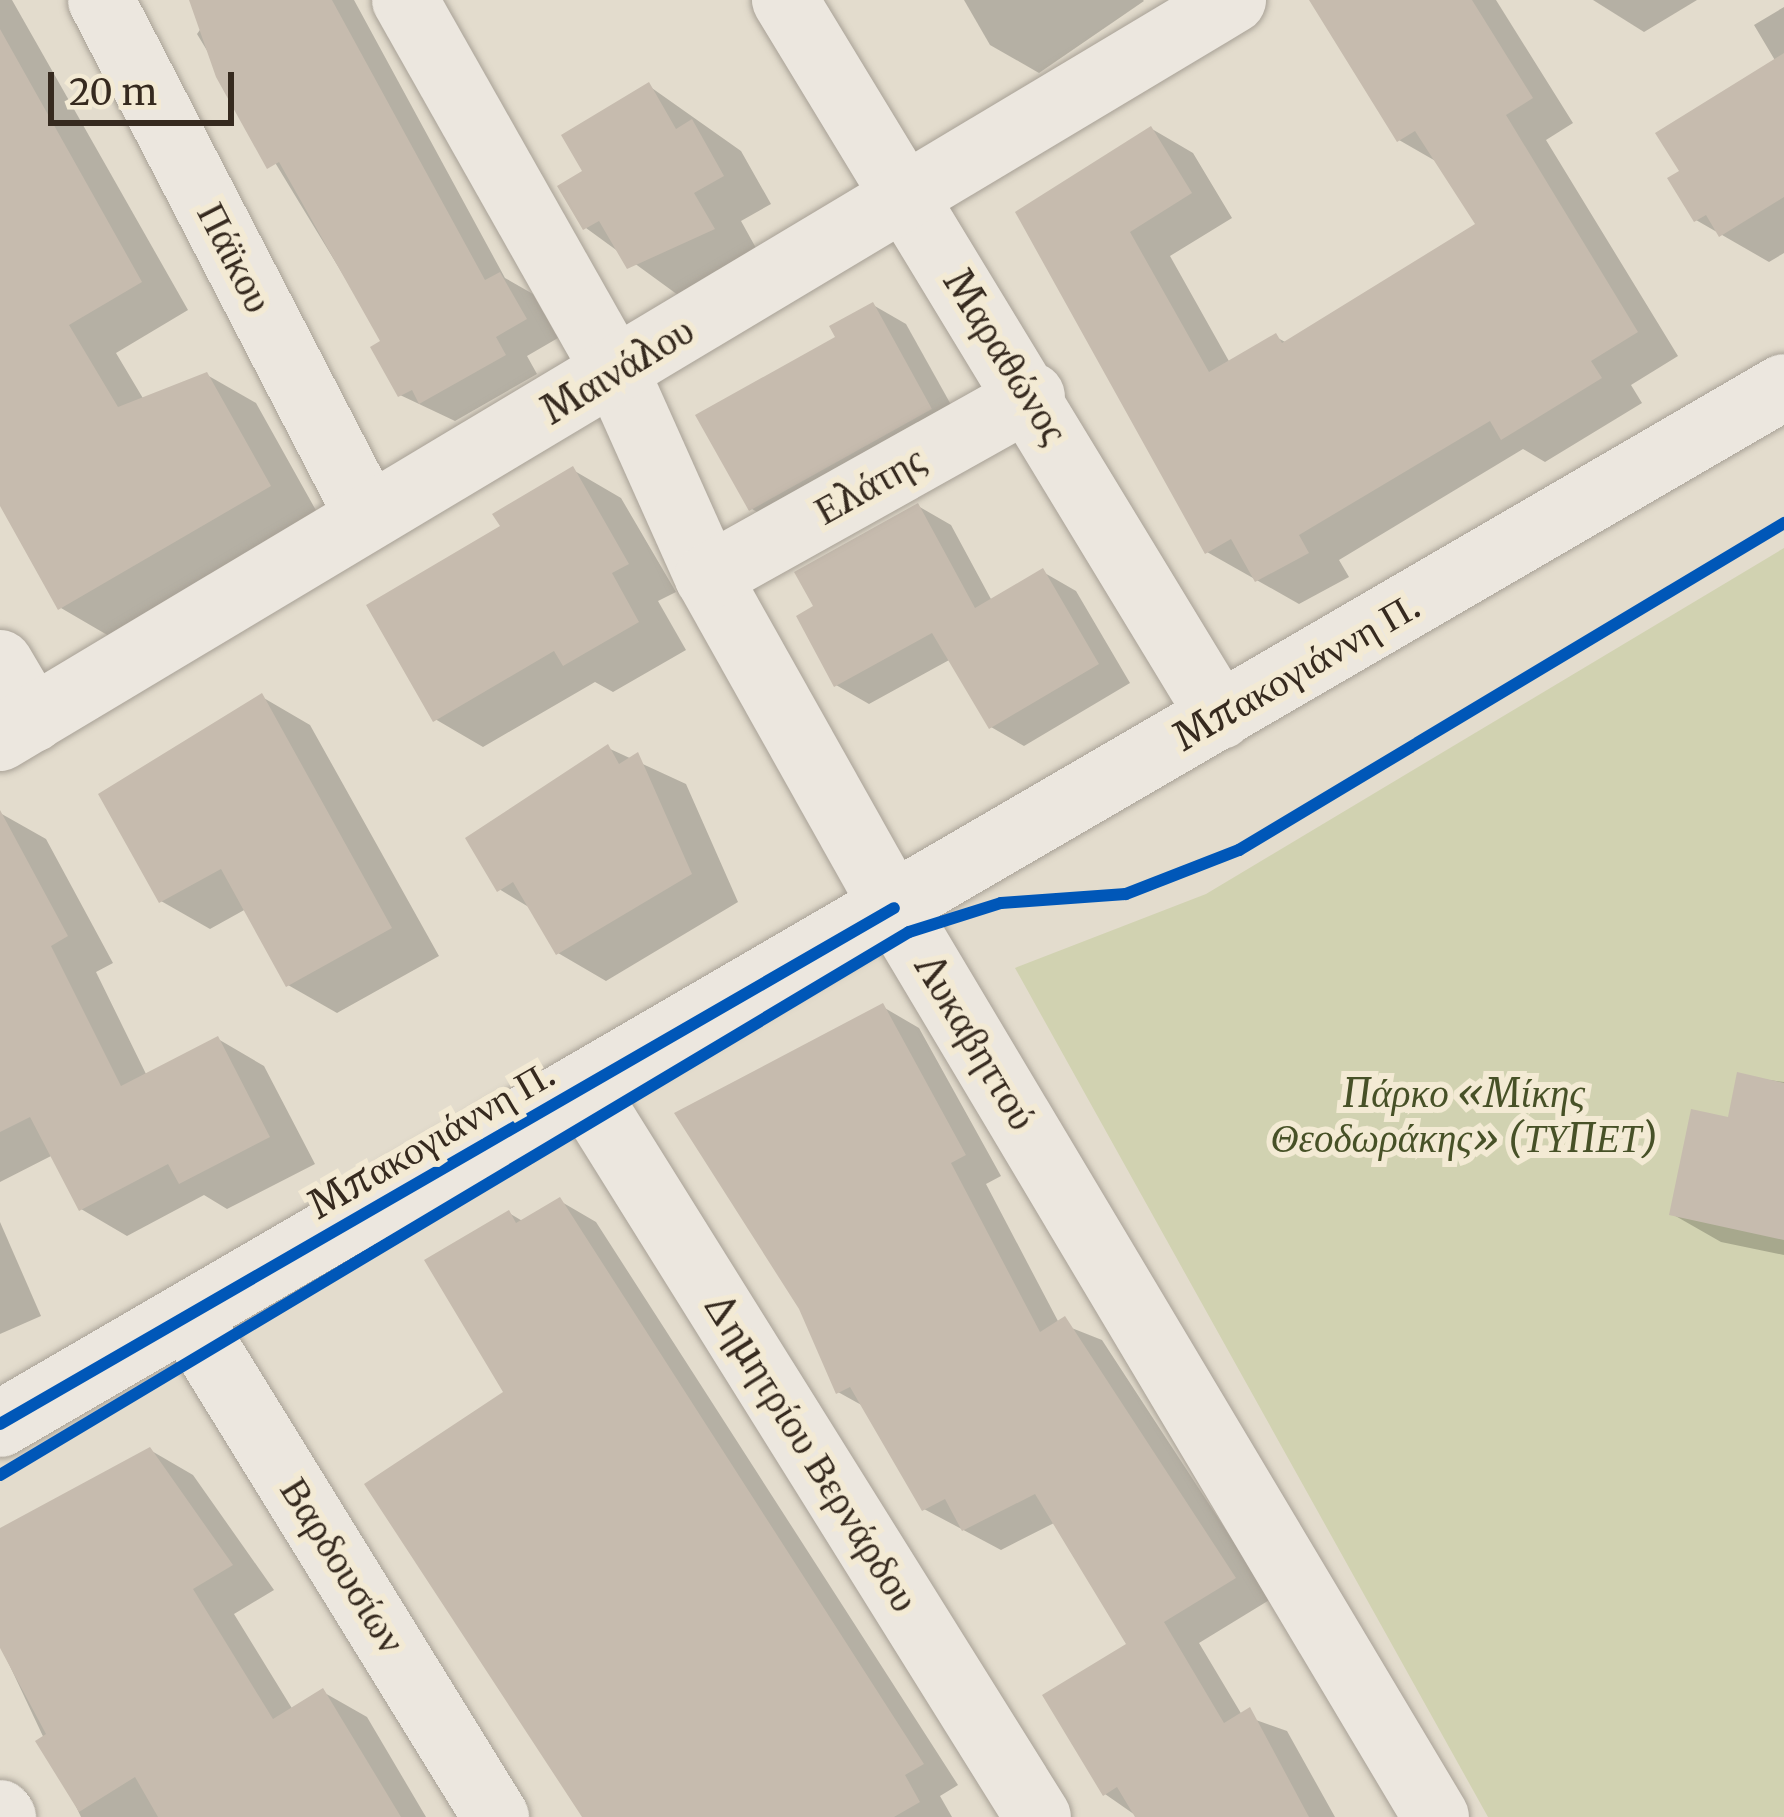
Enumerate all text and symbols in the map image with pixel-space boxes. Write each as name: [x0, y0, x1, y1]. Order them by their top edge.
scale bar: [54, 48, 240, 122]
text: 20 m: [69, 70, 157, 115]
street label: Πάϊκου: [187, 195, 281, 321]
street label: Μαραθώνος: [933, 262, 1077, 452]
street label: Μαινάλου: [533, 307, 703, 435]
street label: Ελάτης: [807, 437, 933, 535]
street label: Μπακογιάννη Π.: [1166, 583, 1428, 761]
street label: Λυκαβηττού: [905, 947, 1045, 1139]
street label: Μπακογιάννη Π.: [301, 1051, 563, 1229]
park label: Πάρκο «Μίκης Θεοδωράκης» (ΤΥΠΕΤ): [1270, 1072, 1658, 1163]
street label: Δημητρίου Βερνάρδου: [693, 1283, 927, 1621]
street label: Βαρδουσίων: [270, 1470, 414, 1662]

